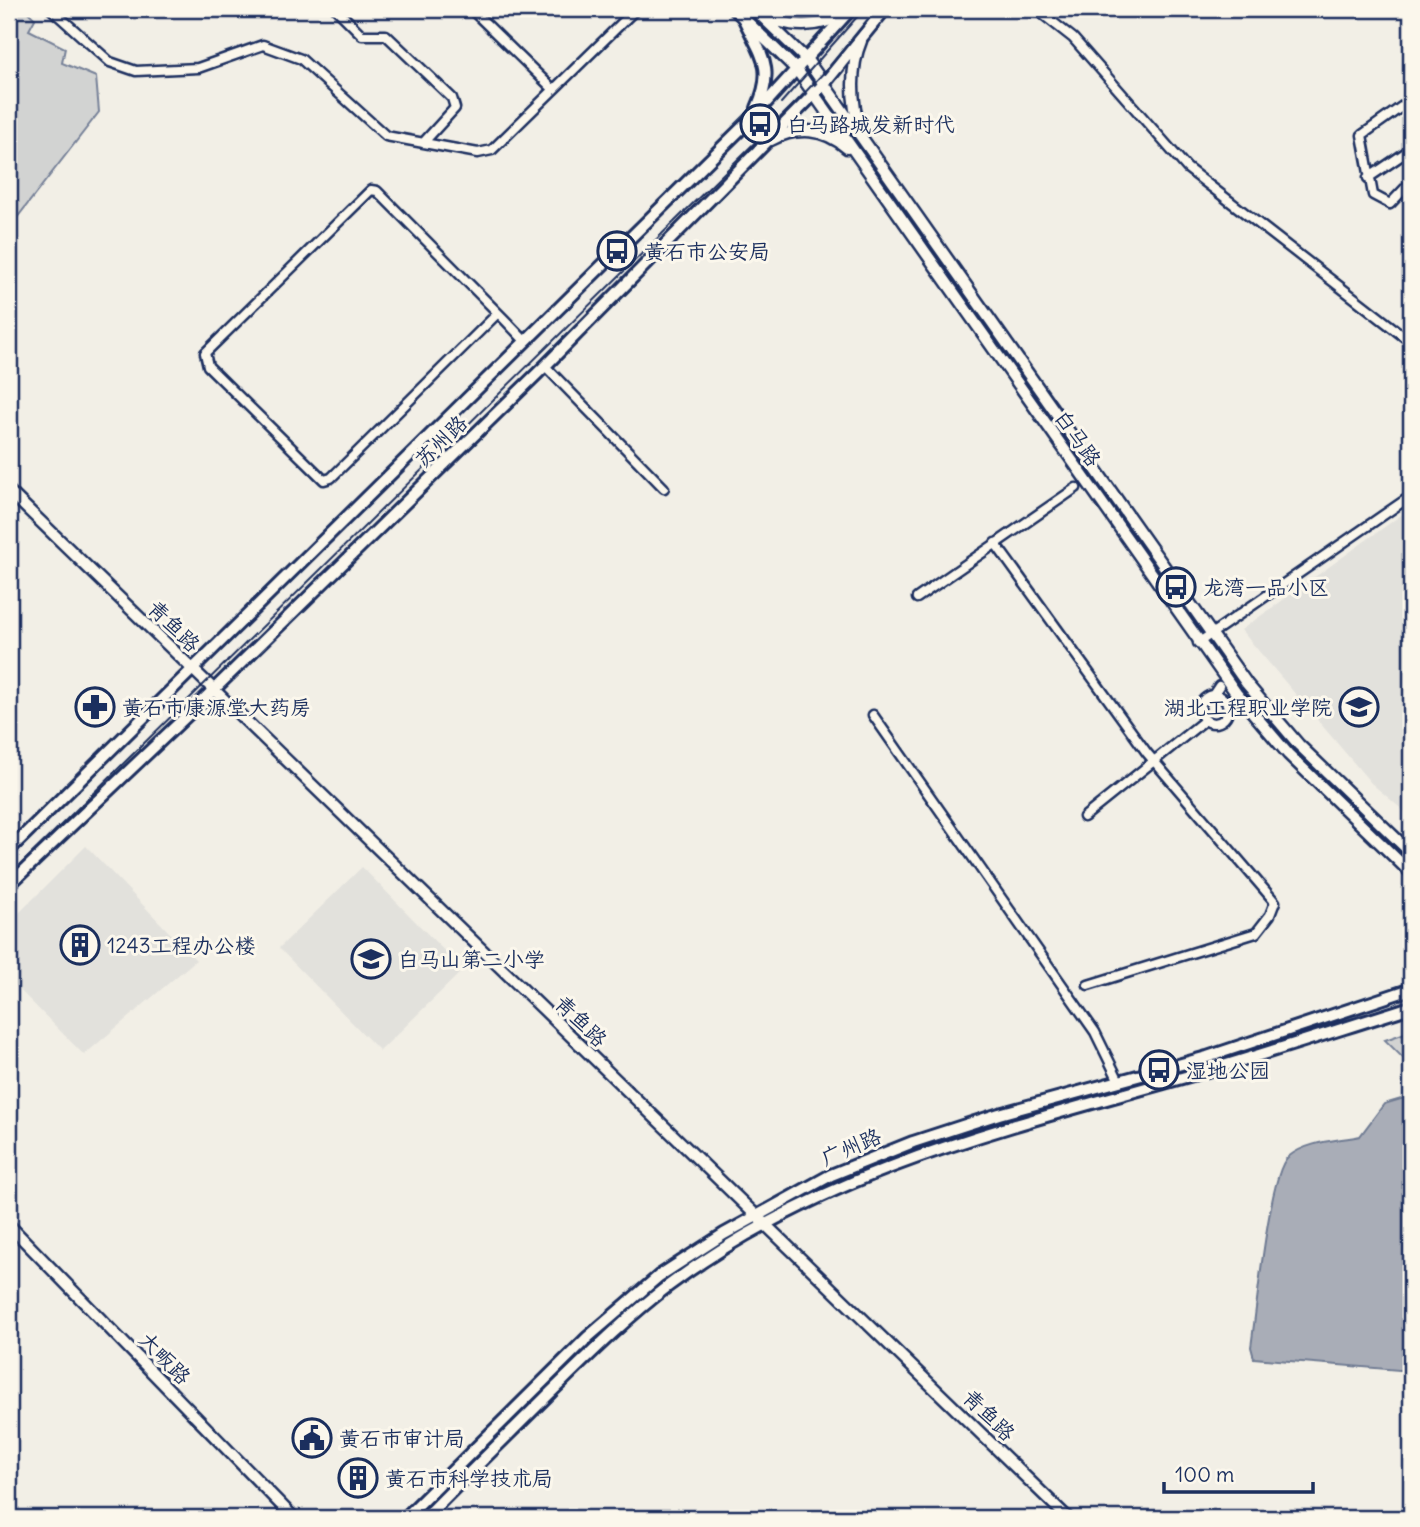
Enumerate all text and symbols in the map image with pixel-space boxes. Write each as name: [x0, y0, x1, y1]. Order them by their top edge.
bus stop icon: 白马路城发新时代: [739, 103, 781, 145]
place label: 白马路城发新时代: [787, 111, 955, 138]
bus stop icon: 黄石市公安局: [596, 230, 638, 272]
place label: 黄石市公安局: [644, 238, 770, 265]
street label: 白马路: [1049, 404, 1107, 472]
street label: 苏州路: [409, 409, 473, 473]
bus stop icon: 龙湾一品小区: [1155, 566, 1197, 608]
place label: 龙湾一品小区: [1203, 574, 1329, 601]
street label: 青鱼路: [142, 594, 206, 658]
pharmacy icon: 黄石市康源堂大药房: [74, 686, 116, 728]
school or university icon: 湖北工程职业学院: [1338, 686, 1380, 728]
place label: 黄石市康源堂大药房: [122, 694, 311, 721]
place label: 湖北工程职业学院: [1164, 694, 1332, 721]
building icon: 1243工程办公楼: [59, 924, 101, 966]
place label: 1243工程办公楼: [107, 932, 256, 959]
school or university icon: 白马山第二小学: [350, 938, 392, 980]
place label: 白马山第二小学: [398, 946, 545, 973]
street label: 青鱼路: [549, 989, 613, 1053]
bus stop icon: 湿地公园: [1138, 1049, 1180, 1091]
place label: 湿地公园: [1186, 1057, 1270, 1084]
street label: 广州路: [817, 1122, 885, 1172]
street label: 大畈路: [133, 1326, 197, 1390]
street label: 青鱼路: [957, 1383, 1021, 1447]
public building icon: 黄石市审计局: [291, 1417, 333, 1459]
place label: 黄石市审计局: [339, 1425, 465, 1452]
scale bar: [1164, 1450, 1313, 1494]
building icon: 黄石市科学技术局: [337, 1457, 379, 1499]
text: 100 m: [1175, 1461, 1234, 1488]
place label: 黄石市科学技术局: [385, 1465, 553, 1492]

